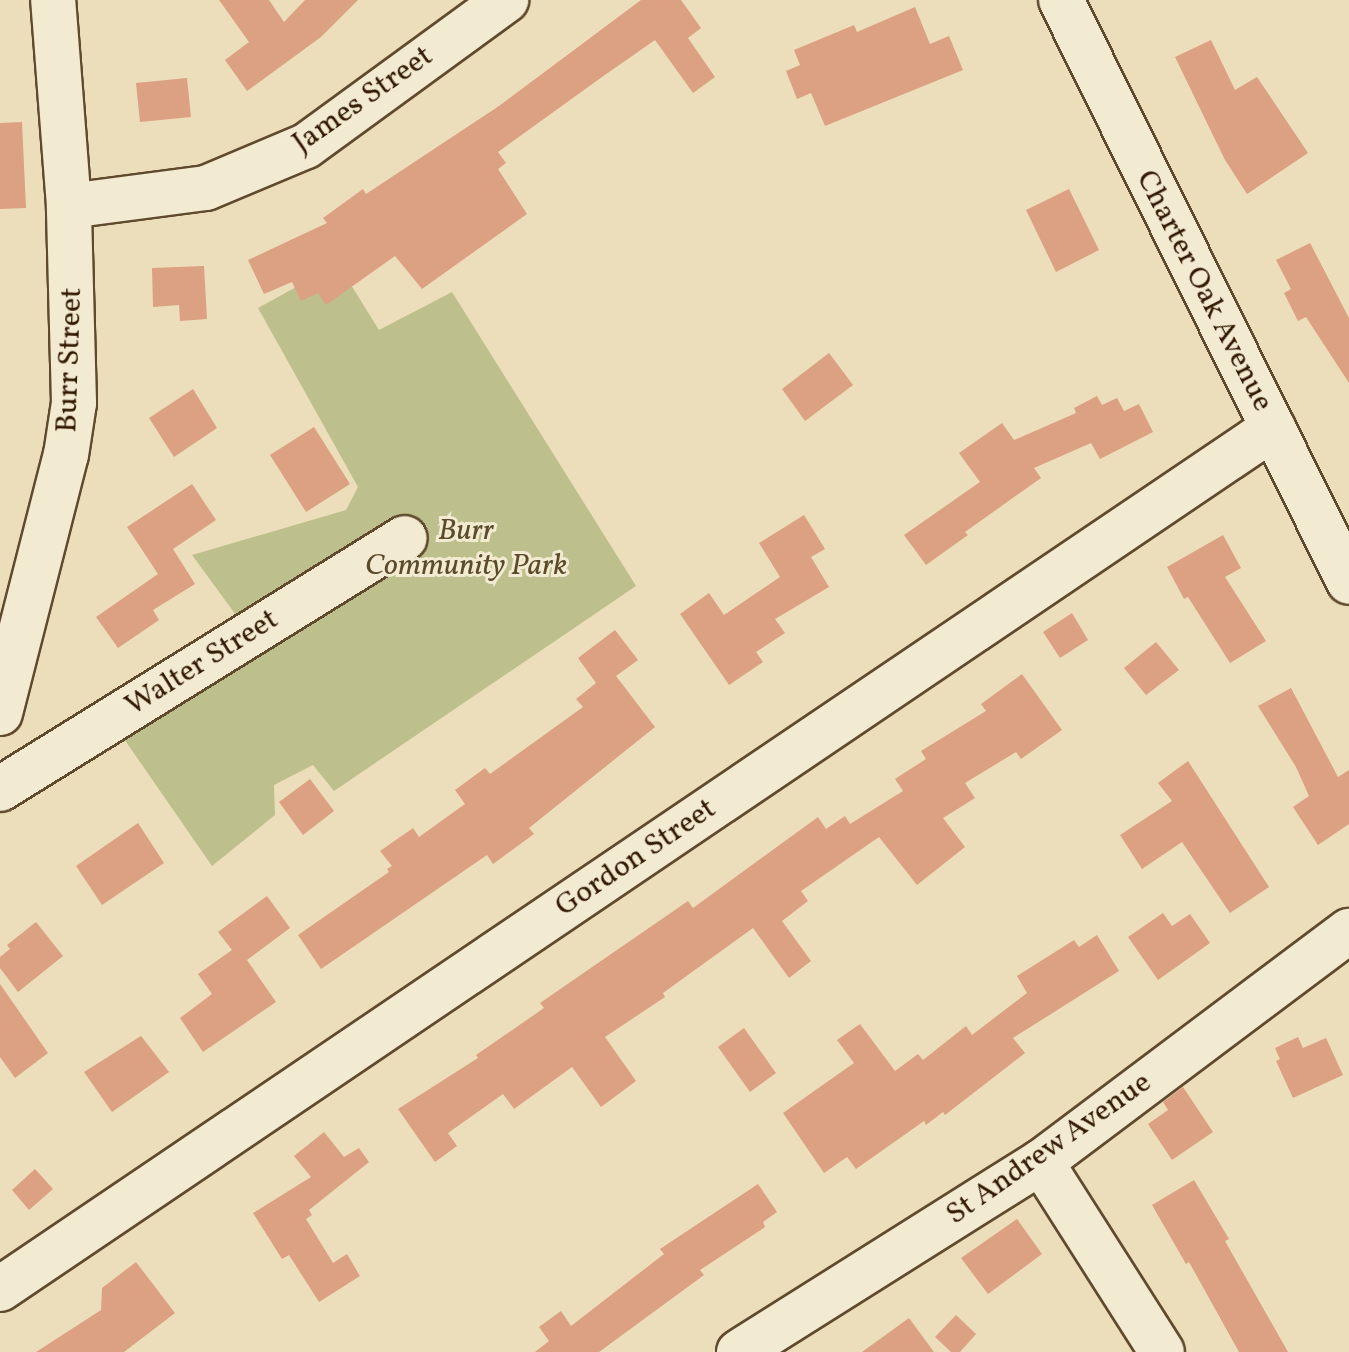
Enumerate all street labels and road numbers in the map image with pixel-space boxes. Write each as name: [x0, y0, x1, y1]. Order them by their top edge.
street label: James Street: [286, 38, 440, 162]
street label: Charter Oak Avenue: [1128, 165, 1280, 417]
street label: Burr Street: [49, 287, 91, 433]
street label: Walter Street: [119, 602, 285, 724]
street label: Gordon Street: [549, 791, 723, 925]
street label: St Andrew Avenue: [939, 1065, 1159, 1233]

